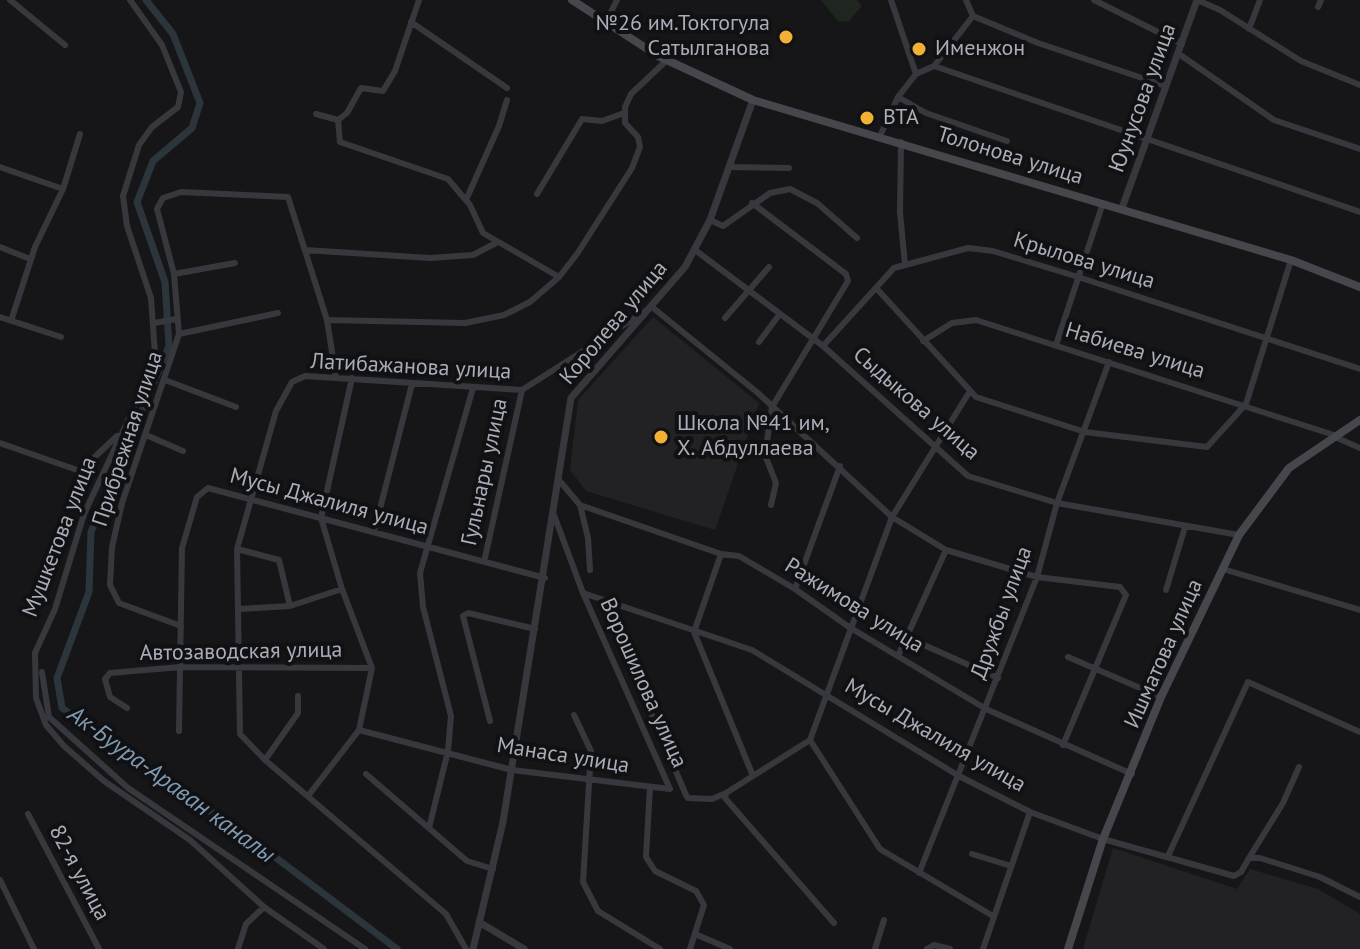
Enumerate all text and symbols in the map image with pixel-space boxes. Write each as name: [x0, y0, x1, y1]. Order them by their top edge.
place label: №26 им.Токтогула Сатылганова: [595, 11, 770, 62]
street label: Юунусова улица: [1104, 20, 1182, 176]
marker: №26 им.Токтогула Сатылганова: [777, 28, 795, 46]
place label: Именжон: [935, 36, 1025, 62]
marker: Именжон: [910, 40, 928, 58]
place label: BTA: [883, 105, 919, 131]
marker: BTA: [858, 109, 876, 127]
street label: Толонова улица: [934, 121, 1086, 191]
street label: Крылова улица: [1010, 227, 1158, 295]
street label: Королева улица: [555, 256, 673, 390]
street label: Набиева улица: [1062, 317, 1208, 385]
street label: Сыдыкова улица: [847, 342, 985, 466]
street label: Прибрежная улица: [87, 348, 169, 530]
street label: Латибажанова улица: [310, 349, 512, 385]
street label: Гульнары улица: [457, 396, 513, 548]
place label: Школа №41 им, Х. Абдуллаева: [677, 411, 830, 462]
marker: Школа №41 им, Х. Абдуллаева: [652, 428, 670, 446]
street label: Мушкетова улица: [17, 453, 103, 621]
street label: Мусы Джалиля улица: [227, 463, 431, 541]
street label: Дружбы улица: [966, 543, 1038, 683]
street label: Ражимова улица: [780, 553, 928, 659]
street label: Ишматова улица: [1119, 575, 1209, 733]
street label: Ворошилова улица: [594, 594, 692, 772]
street label: Автозаводская улица: [139, 637, 343, 667]
street label: Мусы Джалиля улица: [840, 673, 1030, 799]
water label: Ак-Буура-Араван каналы: [62, 700, 280, 870]
street label: Манаса улица: [495, 732, 631, 780]
street label: 82-я улица: [43, 821, 115, 925]

